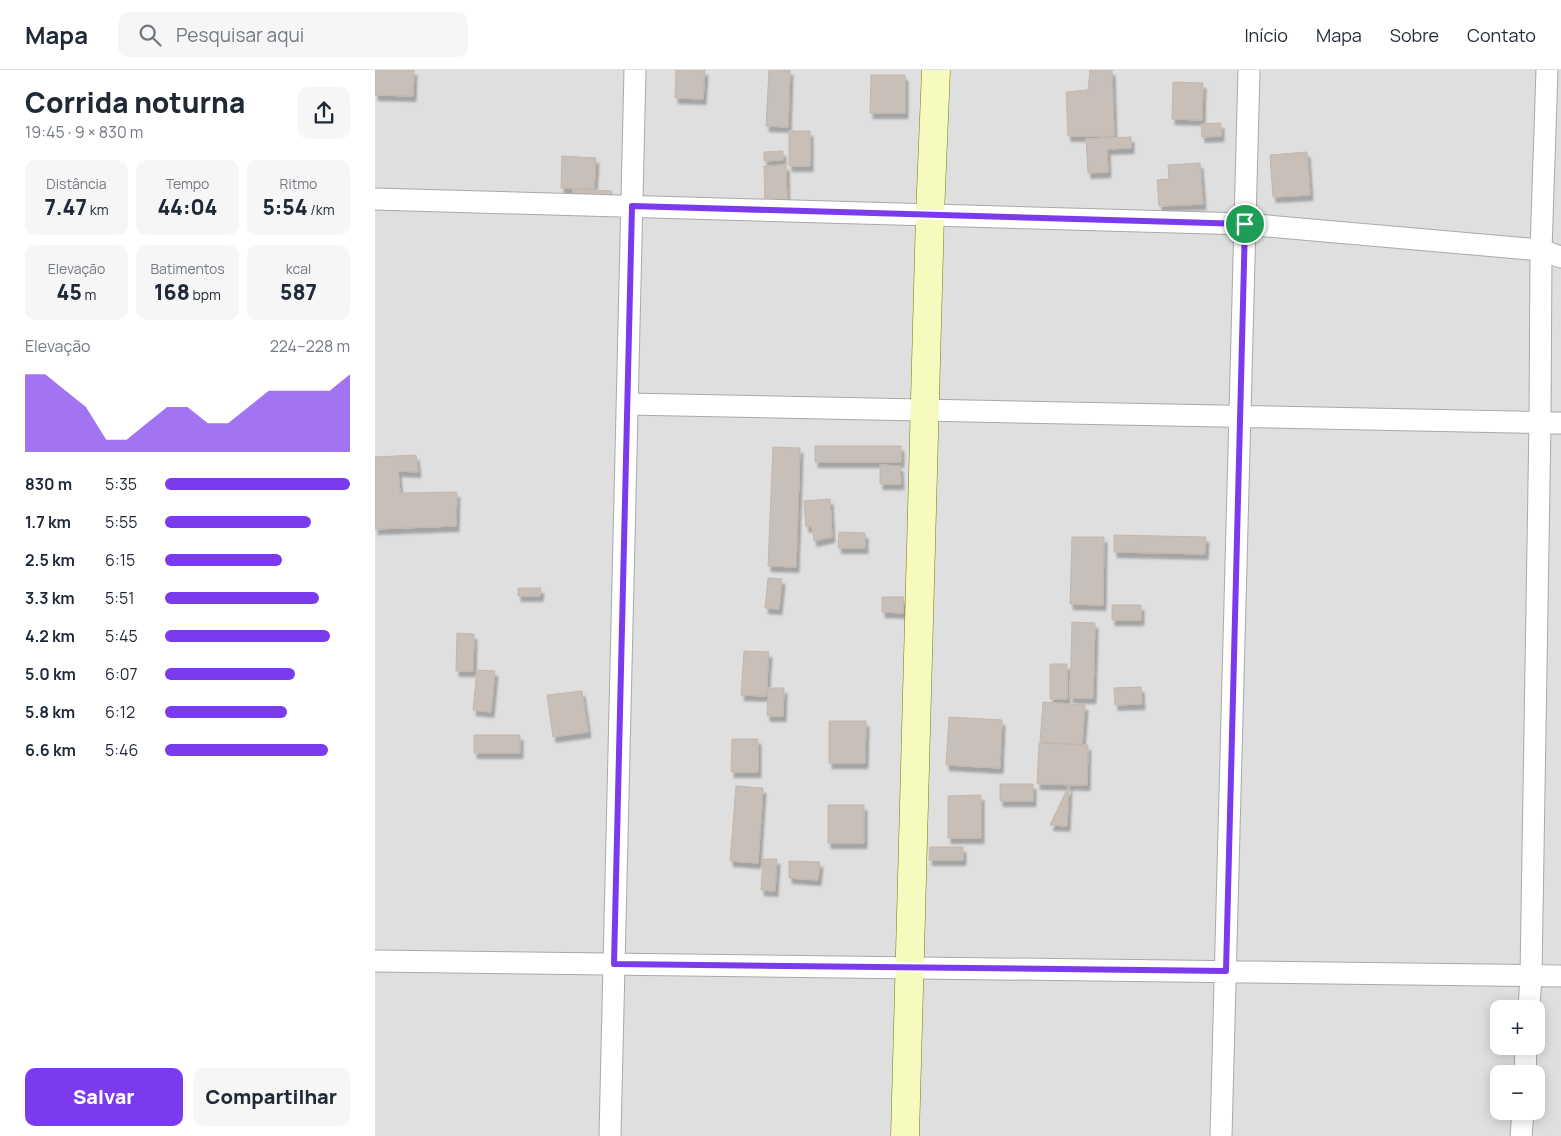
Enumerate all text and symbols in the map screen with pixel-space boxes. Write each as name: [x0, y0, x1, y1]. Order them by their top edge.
search box: [118, 12, 468, 57]
text: Mapa: [25, 18, 88, 51]
icon: search: [136, 21, 164, 49]
text: Pesquisar aqui: [176, 22, 304, 48]
text: Início: [1244, 23, 1288, 47]
text: Mapa: [1316, 23, 1362, 47]
text: Sobre: [1390, 23, 1439, 47]
text: Contato: [1467, 23, 1536, 47]
text: Corrida noturna: [25, 83, 245, 121]
button: share: [298, 87, 350, 139]
text: 19:45 · 9 × 830 m: [25, 121, 143, 143]
text: Distância: [46, 174, 107, 193]
text: Tempo: [166, 174, 209, 193]
text: Ritmo: [280, 174, 317, 193]
text: 7.47: [44, 193, 87, 221]
text: 44:04: [158, 193, 217, 221]
text: 5:54: [262, 193, 308, 221]
text: km: [87, 200, 109, 219]
text: /km: [308, 200, 335, 219]
pin: [1224, 203, 1266, 245]
icon: arrive: [1231, 210, 1259, 238]
text: Elevação: [48, 259, 105, 278]
text: Batimentos: [150, 259, 225, 278]
text: kcal: [286, 259, 311, 278]
text: 45: [57, 278, 82, 306]
text: 168: [154, 278, 190, 306]
text: 587: [280, 278, 317, 306]
text: m: [82, 285, 96, 304]
text: bpm: [190, 285, 221, 304]
text: Elevação: [25, 335, 91, 357]
text: 224–228 m: [270, 335, 350, 357]
text: 830 m: [25, 473, 72, 495]
text: 5:35: [105, 473, 137, 495]
text: 1.7 km: [25, 511, 71, 533]
text: 5:55: [105, 511, 138, 533]
text: 2.5 km: [25, 549, 75, 571]
text: 6:15: [105, 549, 135, 571]
text: 3.3 km: [25, 587, 75, 609]
text: 5:51: [105, 587, 135, 609]
text: 4.2 km: [25, 625, 75, 647]
text: 5:45: [105, 625, 138, 647]
text: 5.0 km: [25, 663, 76, 685]
text: 6:07: [105, 663, 138, 685]
text: 5.8 km: [25, 701, 75, 723]
text: 6:12: [105, 701, 135, 723]
text: 6.6 km: [25, 739, 76, 761]
text: 5:46: [105, 739, 138, 761]
map controls: [1490, 1000, 1545, 1120]
button: +: [1490, 1000, 1545, 1055]
button: −: [1490, 1065, 1545, 1120]
button: Salvar: [25, 1068, 183, 1126]
button: Compartilhar: [193, 1068, 350, 1126]

